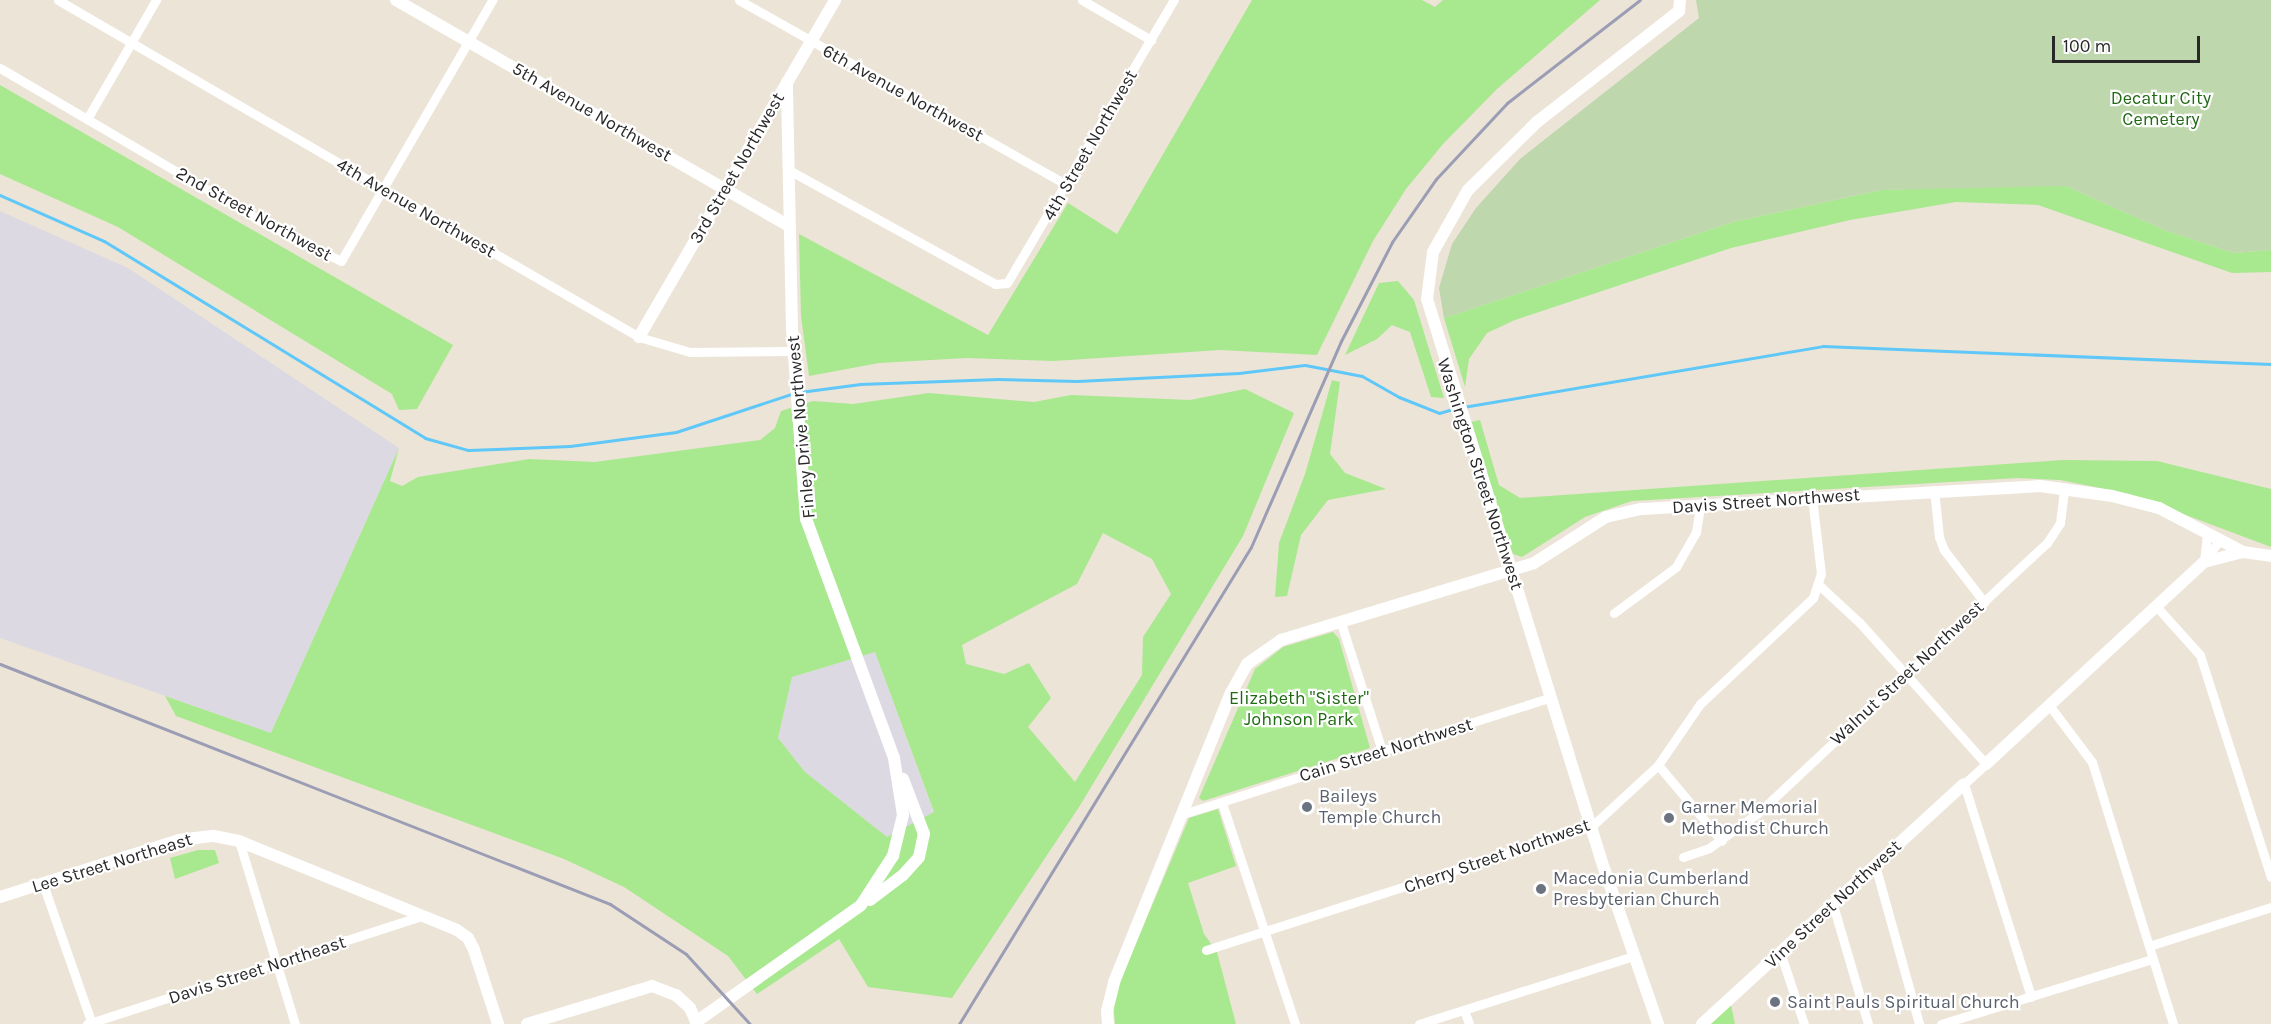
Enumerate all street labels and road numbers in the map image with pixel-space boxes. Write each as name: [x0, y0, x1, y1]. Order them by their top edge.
street label: 6th Avenue Northwest: [819, 40, 987, 146]
street label: 5th Avenue Northwest: [508, 58, 676, 166]
street label: 4th Street Northwest: [1038, 66, 1142, 224]
street label: 3rd Street Northwest: [685, 89, 789, 247]
street label: 4th Avenue Northwest: [333, 154, 499, 262]
street label: 2nd Street Northwest: [172, 162, 336, 266]
street label: Finley Drive Northwest: [782, 335, 820, 519]
street label: Washington Street Northwest: [1432, 355, 1528, 593]
street label: Davis Street Northwest: [1671, 484, 1861, 518]
street label: Walnut Street Northwest: [1826, 596, 1988, 750]
street label: Cain Street Northwest: [1297, 713, 1475, 787]
street label: Cherry Street Northwest: [1401, 814, 1593, 898]
street label: Lee Street Northeast: [29, 828, 195, 898]
street label: Vine Street Northwest: [1760, 835, 1906, 973]
street label: Davis Street Northeast: [166, 931, 348, 1009]

